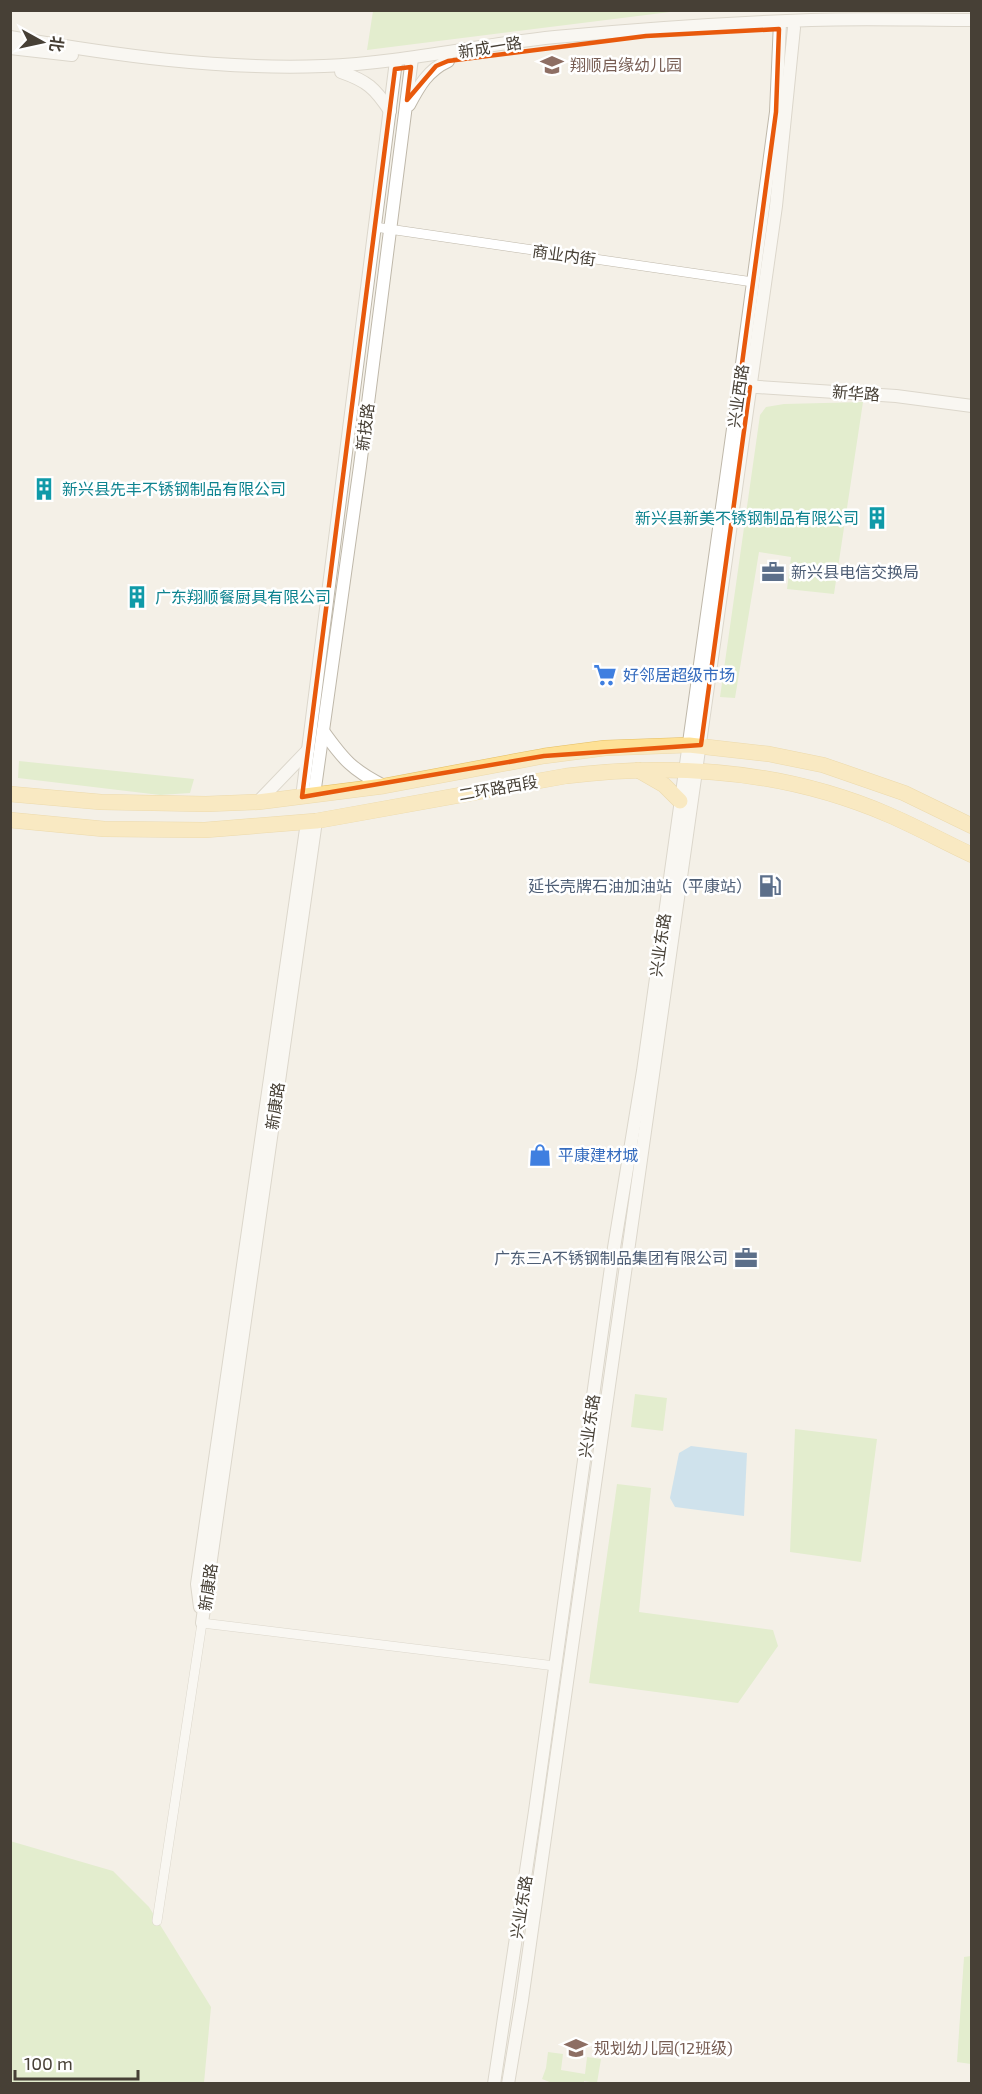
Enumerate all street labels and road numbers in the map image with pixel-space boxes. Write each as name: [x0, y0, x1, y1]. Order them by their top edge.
street label: 新成一路: [457, 32, 523, 61]
street label: 商业内街: [531, 241, 597, 268]
street label: 兴业西路: [724, 363, 751, 429]
street label: 新华路: [831, 381, 881, 404]
street label: 新技路: [352, 402, 377, 452]
street label: 二环路西段: [457, 771, 539, 804]
street label: 兴业东路: [646, 912, 673, 978]
street label: 新康路: [262, 1081, 287, 1131]
street label: 兴业东路: [575, 1393, 602, 1459]
street label: 新康路: [195, 1562, 220, 1612]
street label: 兴业东路: [506, 1874, 535, 1940]

